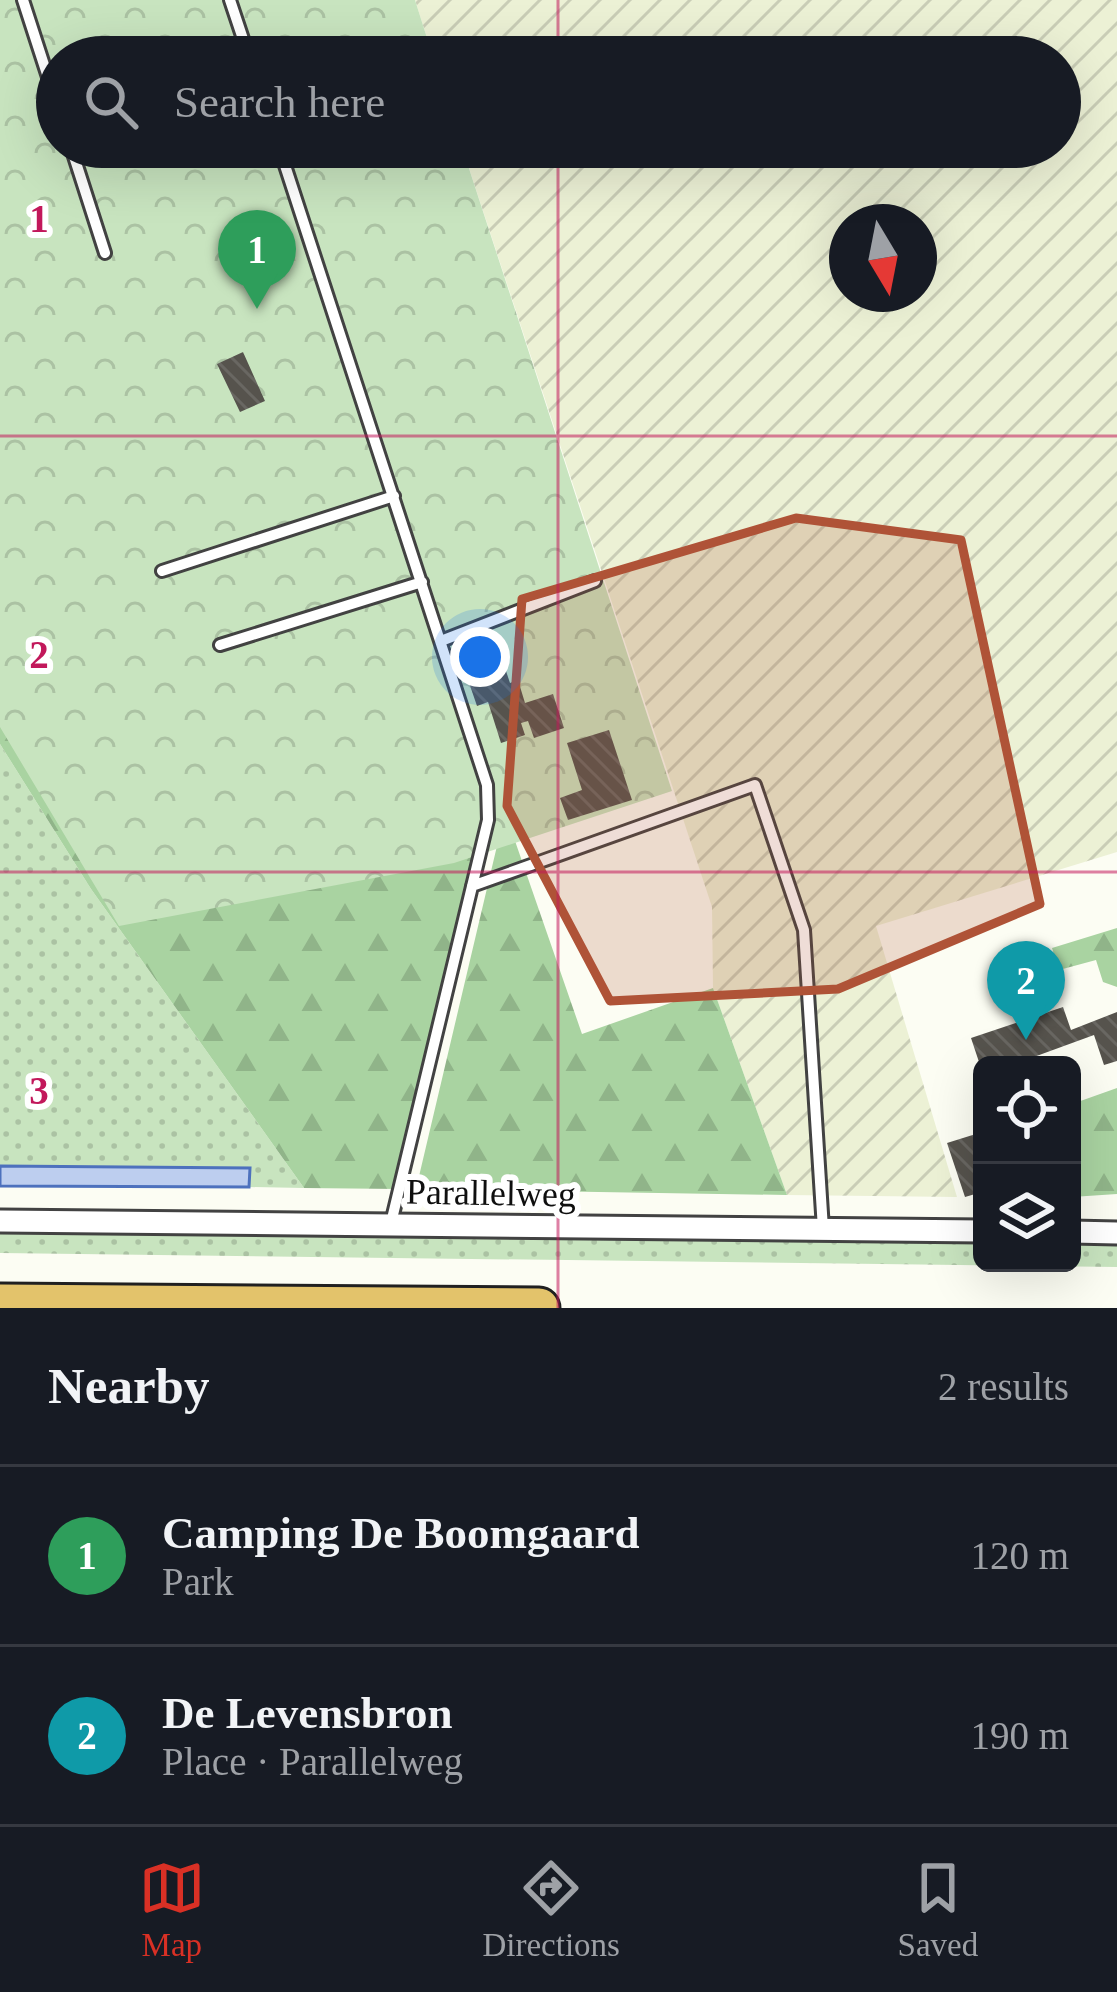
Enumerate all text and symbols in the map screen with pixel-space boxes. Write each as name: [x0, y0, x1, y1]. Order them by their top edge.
search box: [36, 36, 1081, 168]
icon: search: [78, 69, 144, 135]
text: Search here: [174, 77, 385, 127]
text: 1: [29, 197, 49, 240]
north arrow: [829, 204, 937, 312]
pin: 1: [218, 210, 296, 309]
your location: [450, 627, 510, 687]
text: 2: [29, 633, 49, 676]
pin: 2: [987, 941, 1065, 1040]
map controls: [973, 1056, 1081, 1272]
button: locate: [973, 1056, 1081, 1164]
text: 3: [29, 1069, 49, 1112]
button: layers: [973, 1164, 1081, 1272]
street label: Parallelweg: [406, 1172, 576, 1214]
text: Nearby: [48, 1358, 209, 1414]
text: 2 results: [938, 1365, 1069, 1408]
text: Camping De Boomgaard: [162, 1508, 640, 1558]
text: 1: [77, 1534, 97, 1577]
text: 120 m: [970, 1534, 1069, 1577]
text: Park: [162, 1560, 234, 1603]
text: De Levensbron: [162, 1688, 452, 1738]
text: 2: [77, 1714, 97, 1757]
text: 190 m: [970, 1714, 1069, 1757]
text: Place · Parallelweg: [162, 1740, 463, 1783]
tab: Map: [139, 1855, 205, 1964]
tab: Directions: [482, 1855, 620, 1964]
tab: Saved: [898, 1855, 978, 1964]

